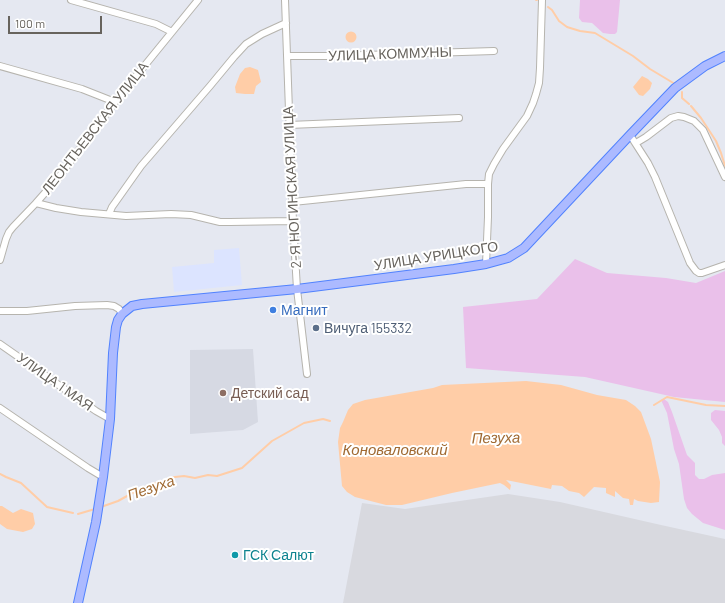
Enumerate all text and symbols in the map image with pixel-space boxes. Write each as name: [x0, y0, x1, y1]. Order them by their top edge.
scale bar: [10, 8, 104, 34]
text: 100 m: [15, 16, 45, 30]
street label: УЛИЦА КОММУНЫ: [328, 43, 452, 65]
street label: ЛЕОНТЬЕВСКАЯ УЛИЦА: [38, 58, 152, 198]
street label: 2-Я НОГИНСКАЯ УЛИЦА: [279, 105, 305, 269]
street label: УЛИЦА УРИЦКОГО: [373, 238, 499, 274]
place label: Магнит: [281, 302, 328, 318]
marker: Магнит: [268, 305, 278, 315]
place label: Вичуга 155332: [324, 320, 412, 336]
marker: Вичуга 155332: [311, 323, 321, 333]
street label: УЛИЦА 1 МАЯ: [14, 350, 96, 414]
place label: Детский сад: [231, 385, 309, 401]
marker: Детский сад: [218, 388, 228, 398]
water label: Пезуха: [472, 429, 520, 447]
water label: Коноваловский: [342, 441, 448, 459]
water label: Пезуха: [125, 472, 177, 504]
place label: ГСК Салют: [243, 547, 314, 563]
marker: ГСК Салют: [230, 550, 240, 560]

